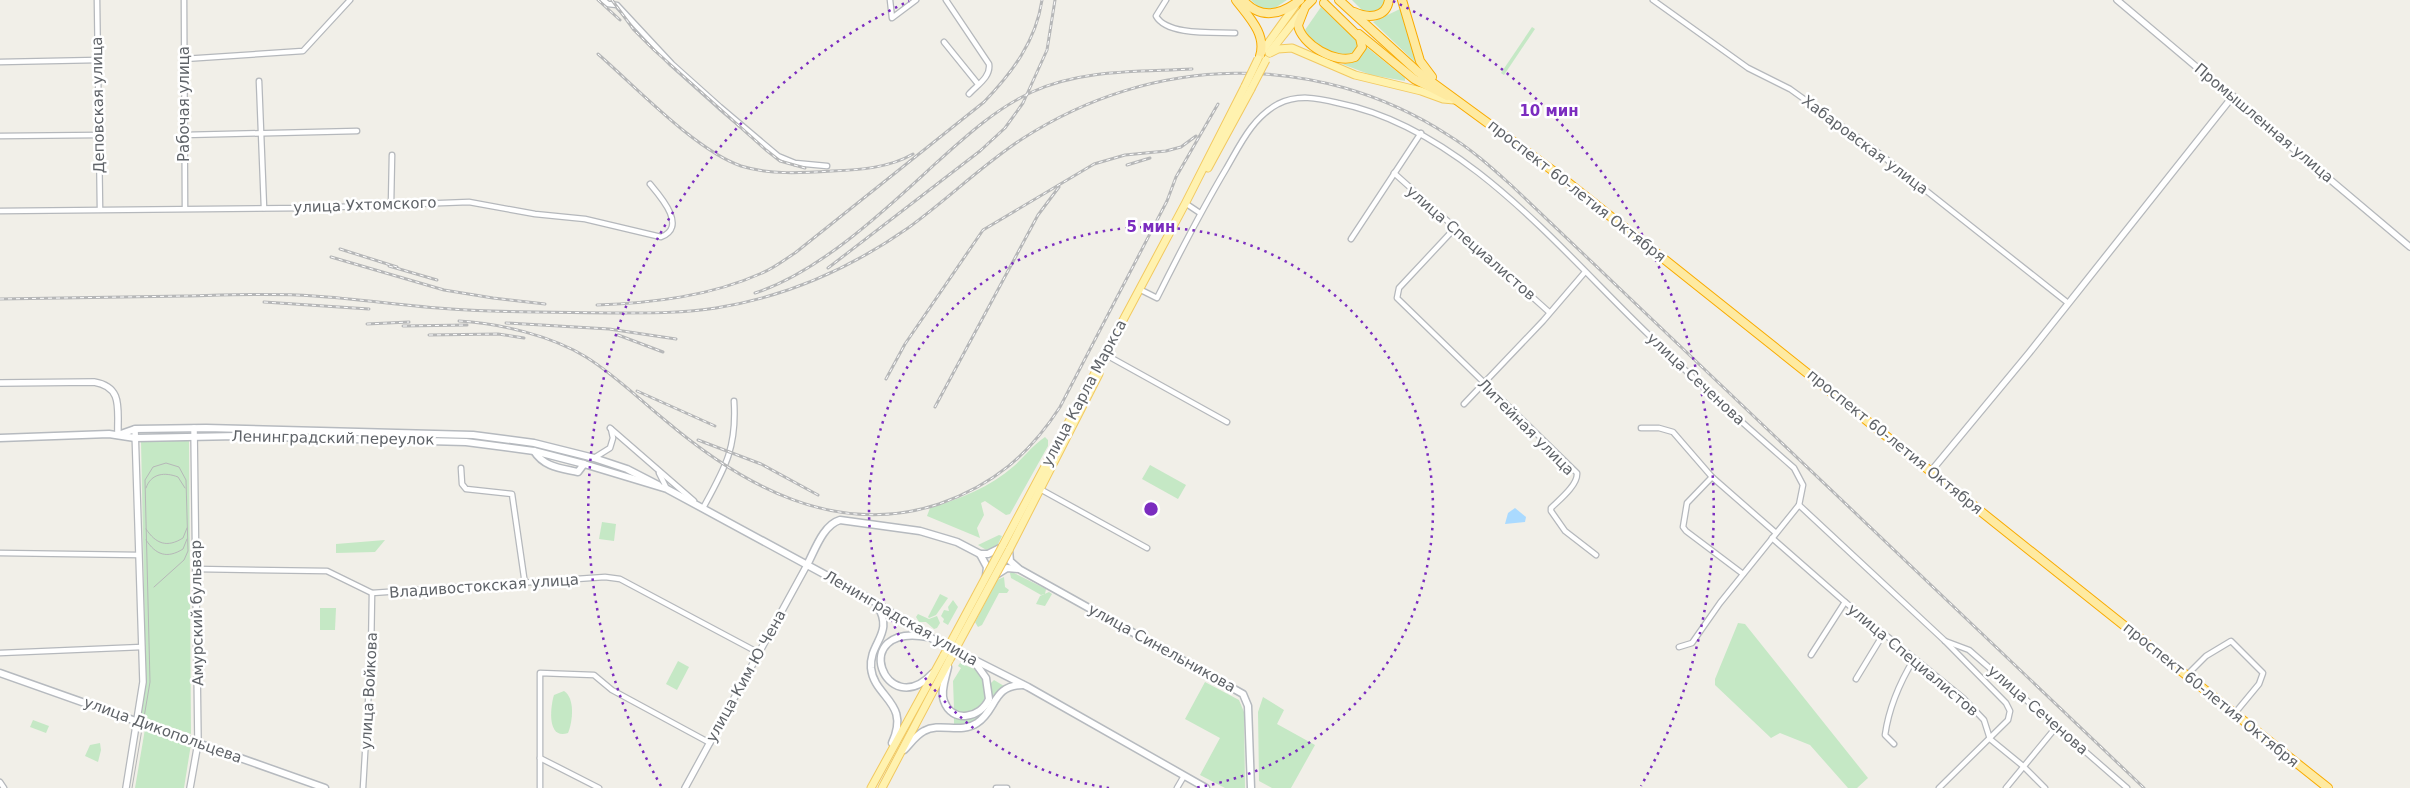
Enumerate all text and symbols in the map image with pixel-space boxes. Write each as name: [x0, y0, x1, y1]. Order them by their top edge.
street label: Деповская улица: [88, 37, 108, 173]
street label: Рабочая улица: [175, 46, 193, 162]
street label: Промышленная улица: [2191, 60, 2337, 186]
street label: Хабаровская улица: [1798, 92, 1932, 198]
text: 10 мин: [1519, 102, 1579, 120]
street label: проспект 60-летия Октября: [1485, 116, 1669, 266]
street label: улица Специалистов: [1403, 182, 1539, 304]
street label: улица Ухтомского: [293, 194, 437, 216]
text: 5 мин: [1127, 218, 1175, 236]
street label: улица Карла Маркса: [1038, 317, 1130, 469]
street label: улица Сеченова: [1643, 329, 1749, 429]
street label: проспект 60-летия Октября: [1804, 366, 1986, 518]
street label: Литейная улица: [1474, 375, 1578, 479]
street label: Ленинградский переулок: [231, 427, 435, 449]
centre of rings: [1142, 500, 1160, 518]
street label: Амурский бульвар: [187, 540, 207, 686]
street label: Ленинградская улица: [821, 567, 981, 669]
street label: Владивостокская улица: [388, 570, 580, 602]
street label: улица Синельникова: [1085, 600, 1239, 696]
street label: улица Специалистов: [1844, 600, 1982, 720]
street label: улица Ким Ю Чена: [702, 607, 790, 745]
street label: проспект 60-летия Октября: [2120, 619, 2302, 771]
street label: улица Войкова: [357, 632, 381, 750]
street label: улица Сеченова: [1984, 661, 2092, 759]
street label: улица Дикопольцева: [81, 693, 245, 767]

